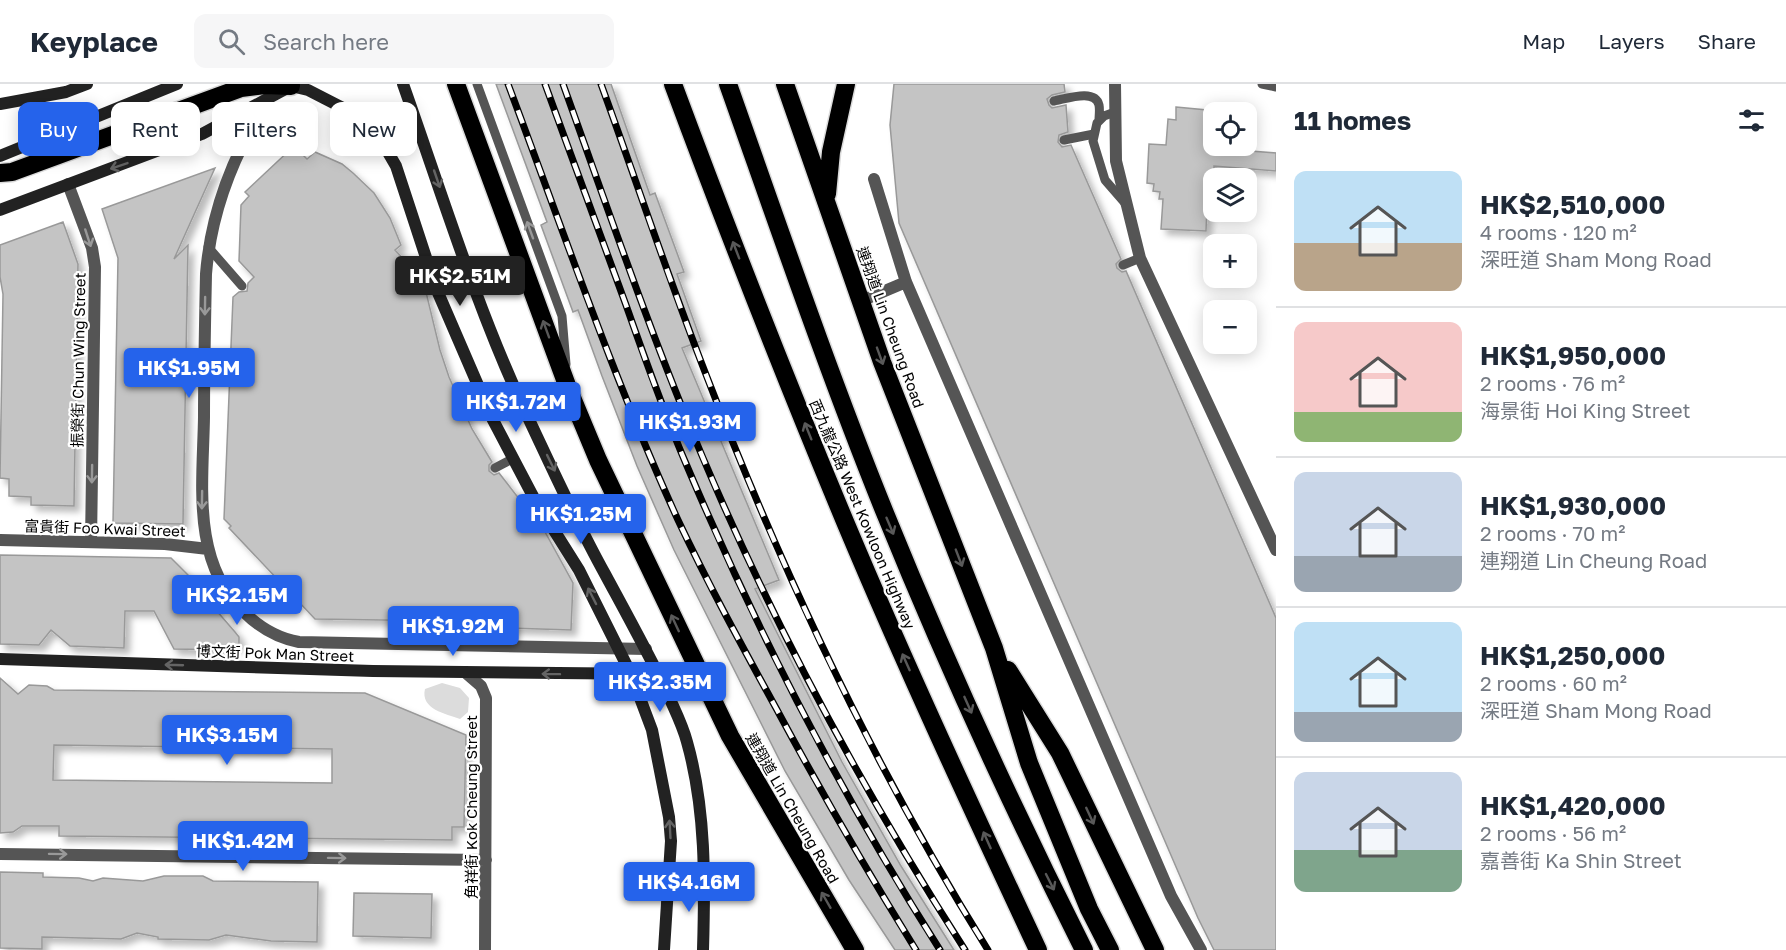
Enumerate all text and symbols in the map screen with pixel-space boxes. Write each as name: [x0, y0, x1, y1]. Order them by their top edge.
search box: [194, 14, 614, 68]
text: Keyplace: [30, 25, 158, 58]
icon: search: [215, 25, 248, 58]
text: Search here: [263, 28, 389, 55]
text: Map: [1522, 28, 1565, 54]
text: Layers: [1598, 28, 1665, 54]
text: Share: [1698, 28, 1756, 54]
chip: Buy: [18, 102, 99, 156]
chip: Rent: [111, 102, 200, 156]
chip: Filters: [212, 102, 318, 156]
chip: New: [330, 102, 417, 156]
map controls: [1203, 102, 1257, 354]
button: locate: [1203, 102, 1257, 156]
icon: filters: [1735, 104, 1768, 137]
text: 11 homes: [1294, 105, 1411, 136]
one-way arrow: [110, 161, 129, 172]
button: layers: [1203, 168, 1257, 222]
one-way arrow: [432, 169, 443, 188]
text: HK$2,510,000: [1480, 189, 1665, 220]
icon: home: [1342, 195, 1414, 267]
text: 4 rooms · 120 m²: [1480, 220, 1637, 244]
one-way arrow: [523, 221, 534, 240]
one-way arrow: [84, 228, 95, 247]
button: +: [1203, 234, 1257, 288]
one-way arrow: [730, 241, 741, 260]
street label: 連翔道 Lin Cheung Road: [853, 244, 929, 410]
text: 深旺道 Sham Mong Road: [1480, 247, 1712, 271]
pin: HK$2.51M: [398, 256, 522, 307]
text: HK$2.51M: [409, 263, 511, 287]
street label: 振榮街 Chun Wing Street: [67, 272, 89, 448]
one-way arrow: [199, 295, 211, 315]
button: −: [1203, 300, 1257, 354]
one-way arrow: [540, 320, 551, 339]
text: HK$1,950,000: [1480, 340, 1666, 371]
icon: home: [1342, 346, 1414, 418]
one-way arrow: [876, 347, 887, 365]
pin: HK$1.95M: [127, 348, 251, 399]
text: HK$1.95M: [138, 355, 240, 379]
text: 2 rooms · 76 m²: [1480, 371, 1625, 395]
pin: HK$1.72M: [454, 382, 578, 433]
text: HK$1.72M: [466, 389, 566, 413]
street label: 西九龍公路 West Kowloon Highway: [806, 396, 920, 632]
text: 海景街 Hoi King Street: [1480, 398, 1691, 422]
pin: HK$1.93M: [628, 402, 752, 453]
text: HK$1.93M: [639, 409, 741, 433]
one-way arrow: [802, 422, 813, 441]
one-way arrow: [545, 454, 557, 472]
one-way arrow: [86, 464, 98, 484]
one-way arrow: [196, 490, 208, 510]
text: HK$1,930,000: [1480, 490, 1666, 521]
pin: HK$1.25M: [519, 494, 643, 545]
icon: home: [1342, 496, 1414, 568]
text: HK$1.25M: [530, 501, 632, 525]
street label: 富貴街 Foo Kwai Street: [24, 516, 186, 540]
one-way arrow: [886, 517, 897, 535]
text: 2 rooms · 70 m²: [1480, 521, 1625, 545]
one-way arrow: [954, 548, 965, 566]
text: 連翔道 Lin Cheung Road: [1480, 548, 1707, 572]
pin: HK$2.15M: [175, 575, 299, 626]
text: HK$2.15M: [186, 582, 288, 606]
one-way arrow: [586, 587, 598, 605]
pin: HK$1.92M: [391, 606, 515, 657]
text: HK$1.92M: [402, 613, 504, 637]
one-way arrow: [668, 614, 680, 632]
text: HK$1,250,000: [1480, 640, 1665, 671]
street label: 博文街 Pok Man Street: [196, 641, 354, 665]
icon: home: [1342, 646, 1414, 718]
one-way arrow: [900, 654, 912, 672]
one-way arrow: [165, 660, 185, 671]
pin: HK$2.35M: [598, 662, 722, 713]
one-way arrow: [542, 668, 562, 680]
text: HK$2.35M: [608, 669, 712, 693]
text: 2 rooms · 60 m²: [1480, 671, 1627, 695]
one-way arrow: [963, 695, 975, 713]
text: 深旺道 Sham Mong Road: [1480, 698, 1712, 722]
pin: HK$3.15M: [165, 715, 289, 766]
street label: 角祥街 Kok Cheung Street: [462, 715, 480, 899]
text: HK$3.15M: [176, 722, 278, 746]
street label: 連翔道 Lin Cheung Road: [743, 730, 843, 886]
text: HK$1,420,000: [1480, 790, 1666, 821]
icon: home: [1342, 796, 1414, 868]
one-way arrow: [1085, 807, 1097, 825]
one-way arrow: [664, 819, 675, 839]
pin: HK$1.42M: [181, 821, 305, 872]
text: 2 rooms · 56 m²: [1480, 821, 1626, 845]
text: HK$1.42M: [192, 828, 294, 852]
one-way arrow: [981, 831, 992, 849]
text: 嘉善街 Ka Shin Street: [1480, 848, 1682, 872]
one-way arrow: [48, 849, 68, 860]
one-way arrow: [327, 852, 347, 864]
pin: HK$4.16M: [627, 862, 751, 913]
text: HK$4.16M: [638, 869, 740, 893]
one-way arrow: [1044, 873, 1056, 891]
one-way arrow: [820, 891, 831, 909]

